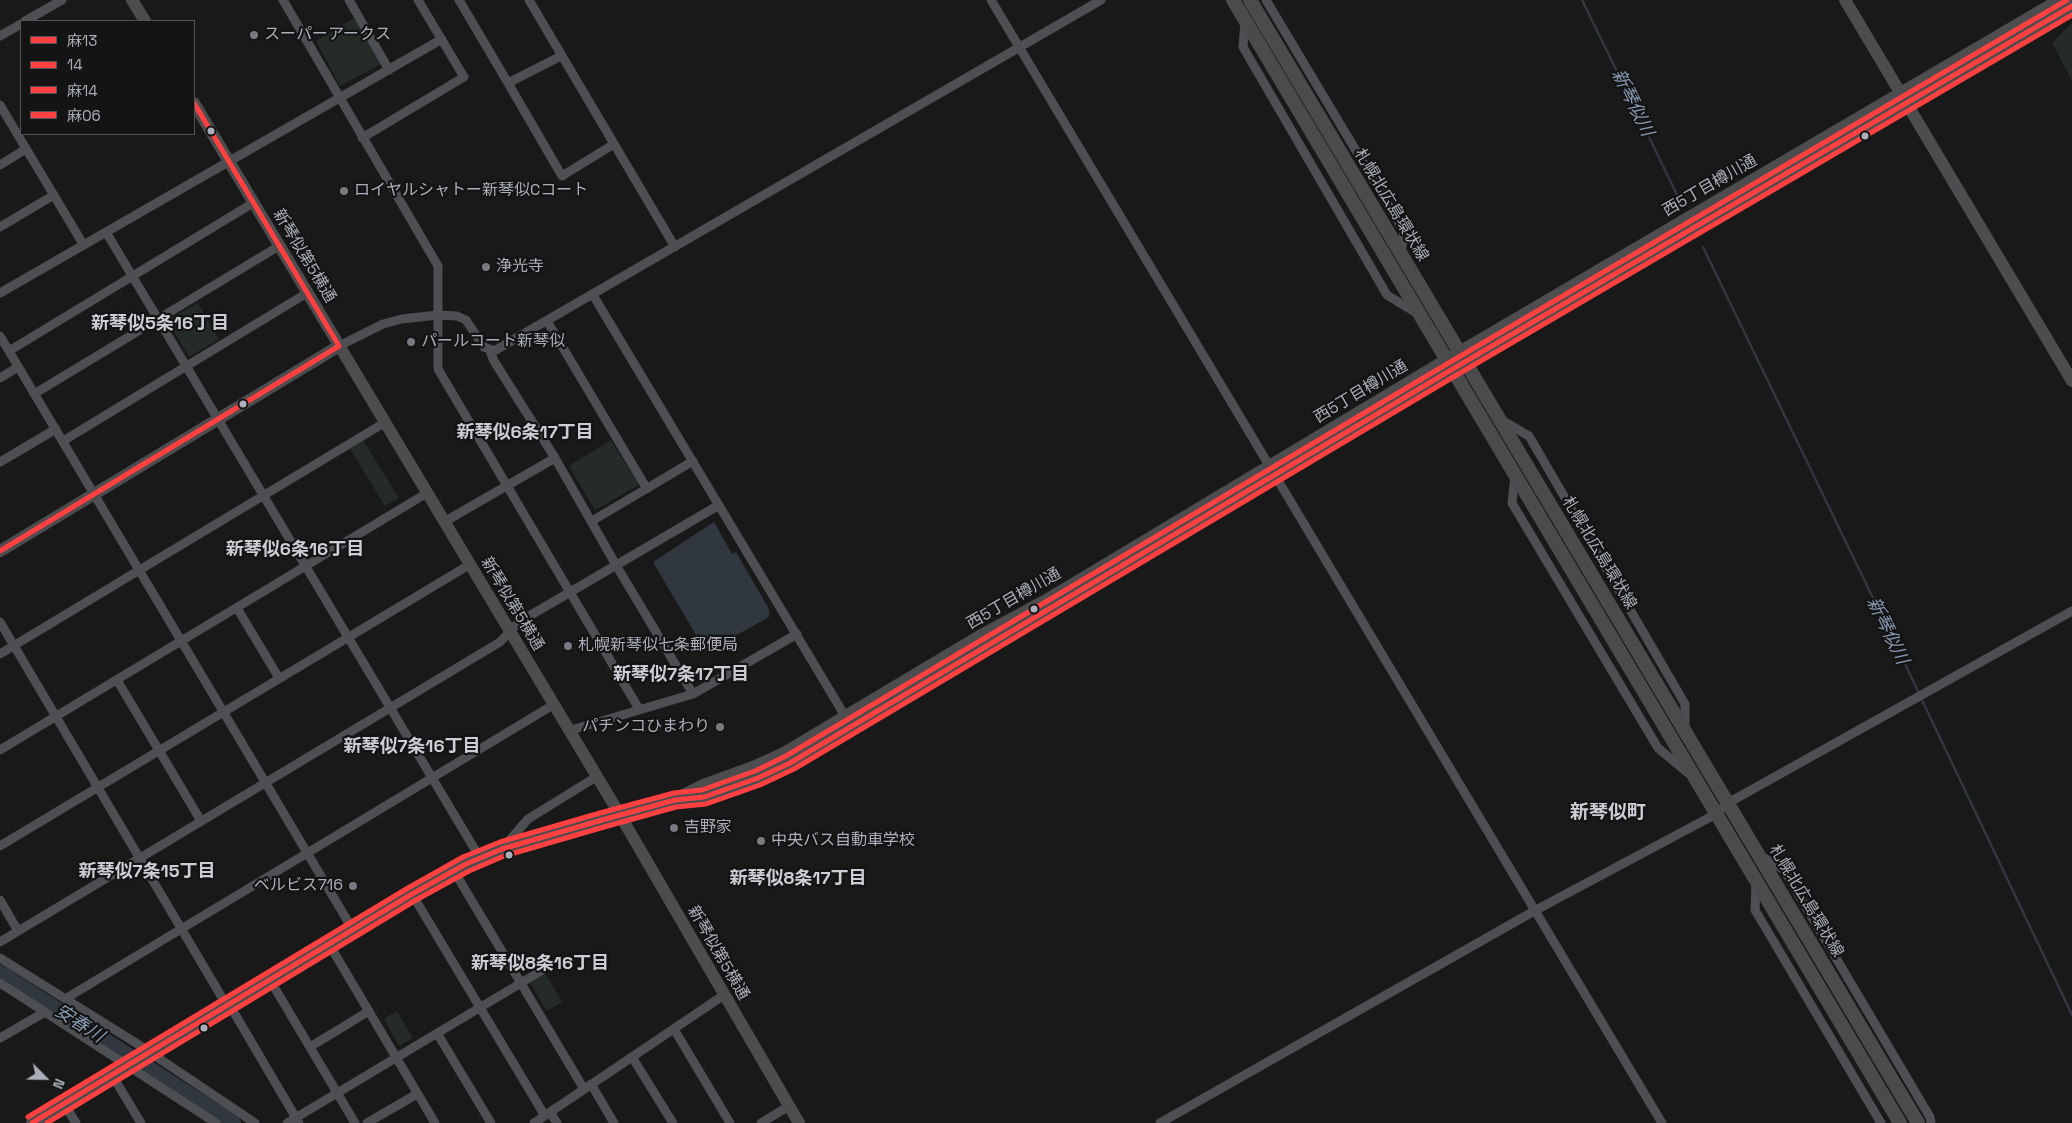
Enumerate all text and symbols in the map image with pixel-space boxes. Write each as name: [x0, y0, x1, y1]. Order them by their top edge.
legend: [20, 20, 195, 135]
place label: スーパーアークス: [264, 25, 391, 45]
marker: スーパーアークス: [248, 29, 260, 41]
text: 麻13: [67, 31, 97, 50]
text: 14: [67, 55, 83, 74]
water label: 新琴似川: [1607, 66, 1657, 140]
text: 麻14: [67, 81, 98, 100]
text: 麻06: [67, 106, 101, 125]
unlabelled marker: [206, 126, 216, 136]
unlabelled marker: [1860, 131, 1870, 141]
street label: 札幌北広島環状線: [1350, 145, 1432, 265]
street label: 西5丁目樽川通: [1659, 151, 1761, 221]
place label: ロイヤルシャトー新琴似Cコート: [354, 181, 588, 201]
marker: ロイヤルシャトー新琴似Cコート: [338, 185, 350, 197]
street label: 新琴似第5横通: [269, 206, 339, 306]
place label: 浄光寺: [496, 257, 544, 277]
marker: 浄光寺: [480, 261, 492, 273]
district label: 新琴似5条16丁目: [91, 313, 229, 335]
place label: パールコート新琴似: [421, 332, 565, 352]
marker: パールコート新琴似: [405, 336, 417, 348]
street label: 西5丁目樽川通: [1311, 357, 1411, 427]
unlabelled marker: [238, 399, 248, 409]
district label: 新琴似6条17丁目: [456, 422, 594, 444]
street label: 札幌北広島環状線: [1558, 493, 1640, 613]
district label: 新琴似6条16丁目: [226, 539, 364, 561]
street label: 新琴似第5横通: [477, 554, 547, 654]
street label: 西5丁目樽川通: [963, 564, 1065, 634]
water label: 新琴似川: [1862, 594, 1912, 668]
unlabelled marker: [1029, 604, 1039, 614]
place label: 札幌新琴似七条郵便局: [578, 636, 738, 656]
marker: 札幌新琴似七条郵便局: [562, 640, 574, 652]
district label: 新琴似7条17丁目: [613, 664, 749, 686]
place label: パチンコひまわり: [582, 717, 710, 737]
marker: パチンコひまわり: [714, 721, 726, 733]
district label: 新琴似7条16丁目: [343, 736, 481, 758]
district label: 新琴似町: [1570, 802, 1646, 824]
place label: 吉野家: [684, 818, 732, 838]
marker: 吉野家: [668, 822, 680, 834]
place label: 中央バス自動車学校: [771, 831, 915, 851]
marker: 中央バス自動車学校: [755, 835, 767, 847]
street label: 札幌北広島環状線: [1765, 841, 1847, 961]
unlabelled marker: [504, 850, 514, 860]
district label: 新琴似7条15丁目: [79, 861, 215, 883]
district label: 新琴似8条17丁目: [730, 868, 866, 890]
place label: ベルビス716: [254, 876, 343, 896]
marker: ベルビス716: [347, 880, 359, 892]
street label: 新琴似第5横通: [683, 902, 753, 1004]
district label: 新琴似8条16丁目: [471, 953, 609, 975]
water label: 安春川: [50, 1000, 108, 1048]
unlabelled marker: [199, 1023, 209, 1033]
north arrow: [20, 1053, 70, 1103]
text: N: [49, 1076, 69, 1092]

